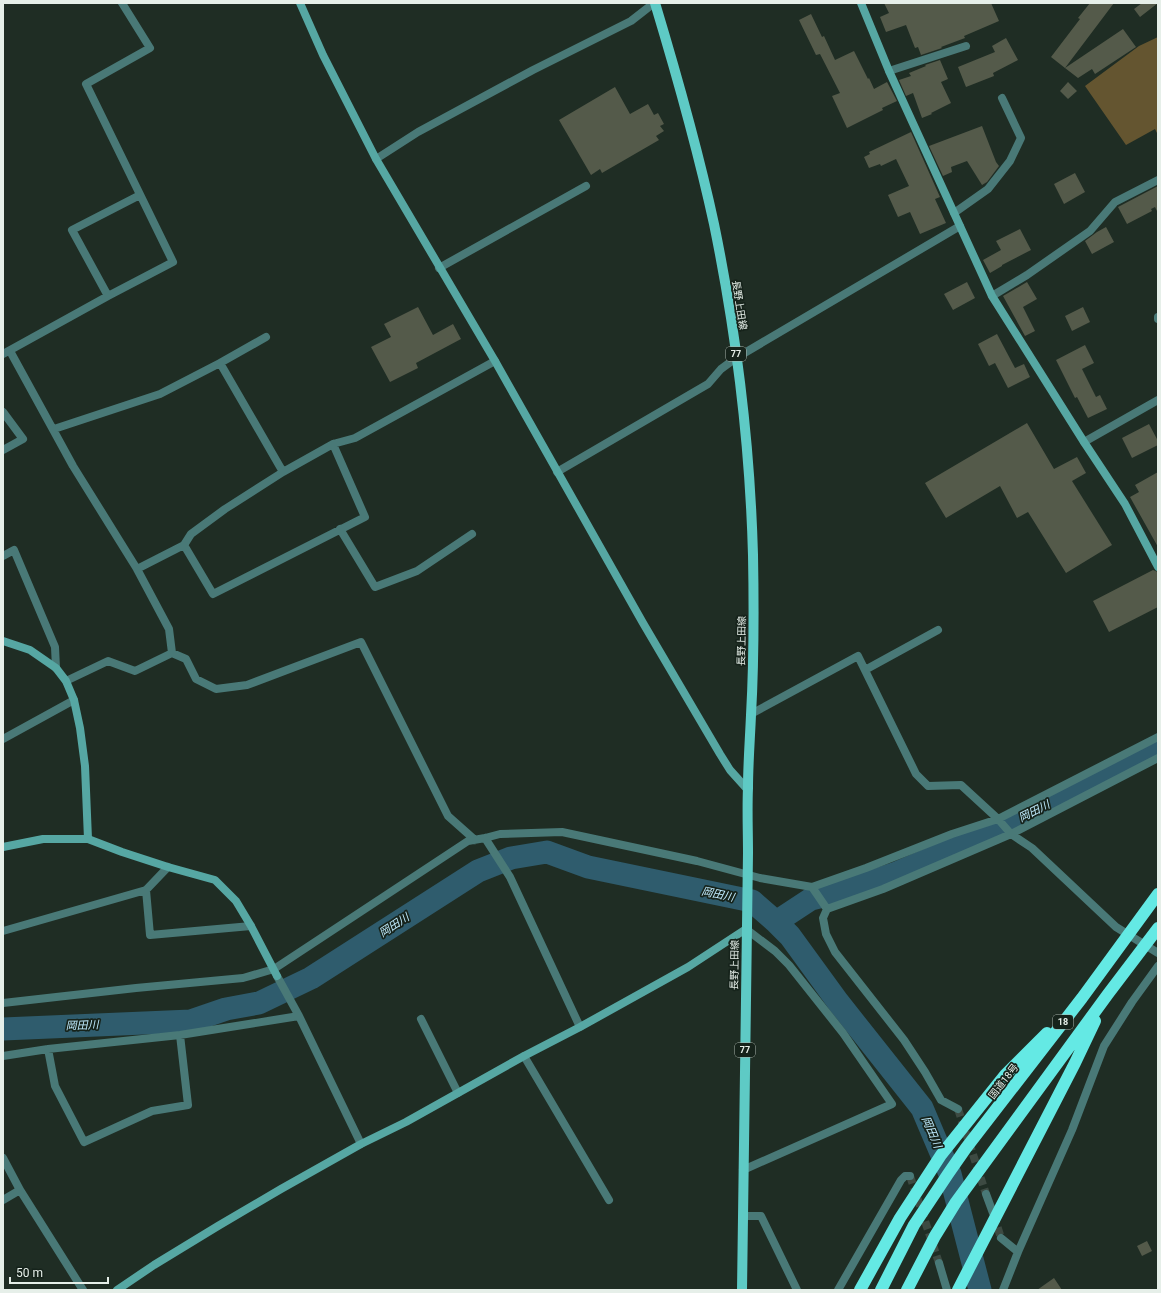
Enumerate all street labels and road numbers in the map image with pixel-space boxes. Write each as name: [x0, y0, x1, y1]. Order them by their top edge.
street label: 長野上田線: [730, 280, 749, 331]
road number: 77: [726, 347, 746, 361]
street label: 長野上田線: [736, 616, 747, 666]
street label: 長野上田線: [729, 940, 740, 990]
road number: 18: [1053, 1015, 1073, 1029]
road number: 77: [735, 1043, 755, 1057]
street label: 国道18号: [986, 1062, 1020, 1101]

